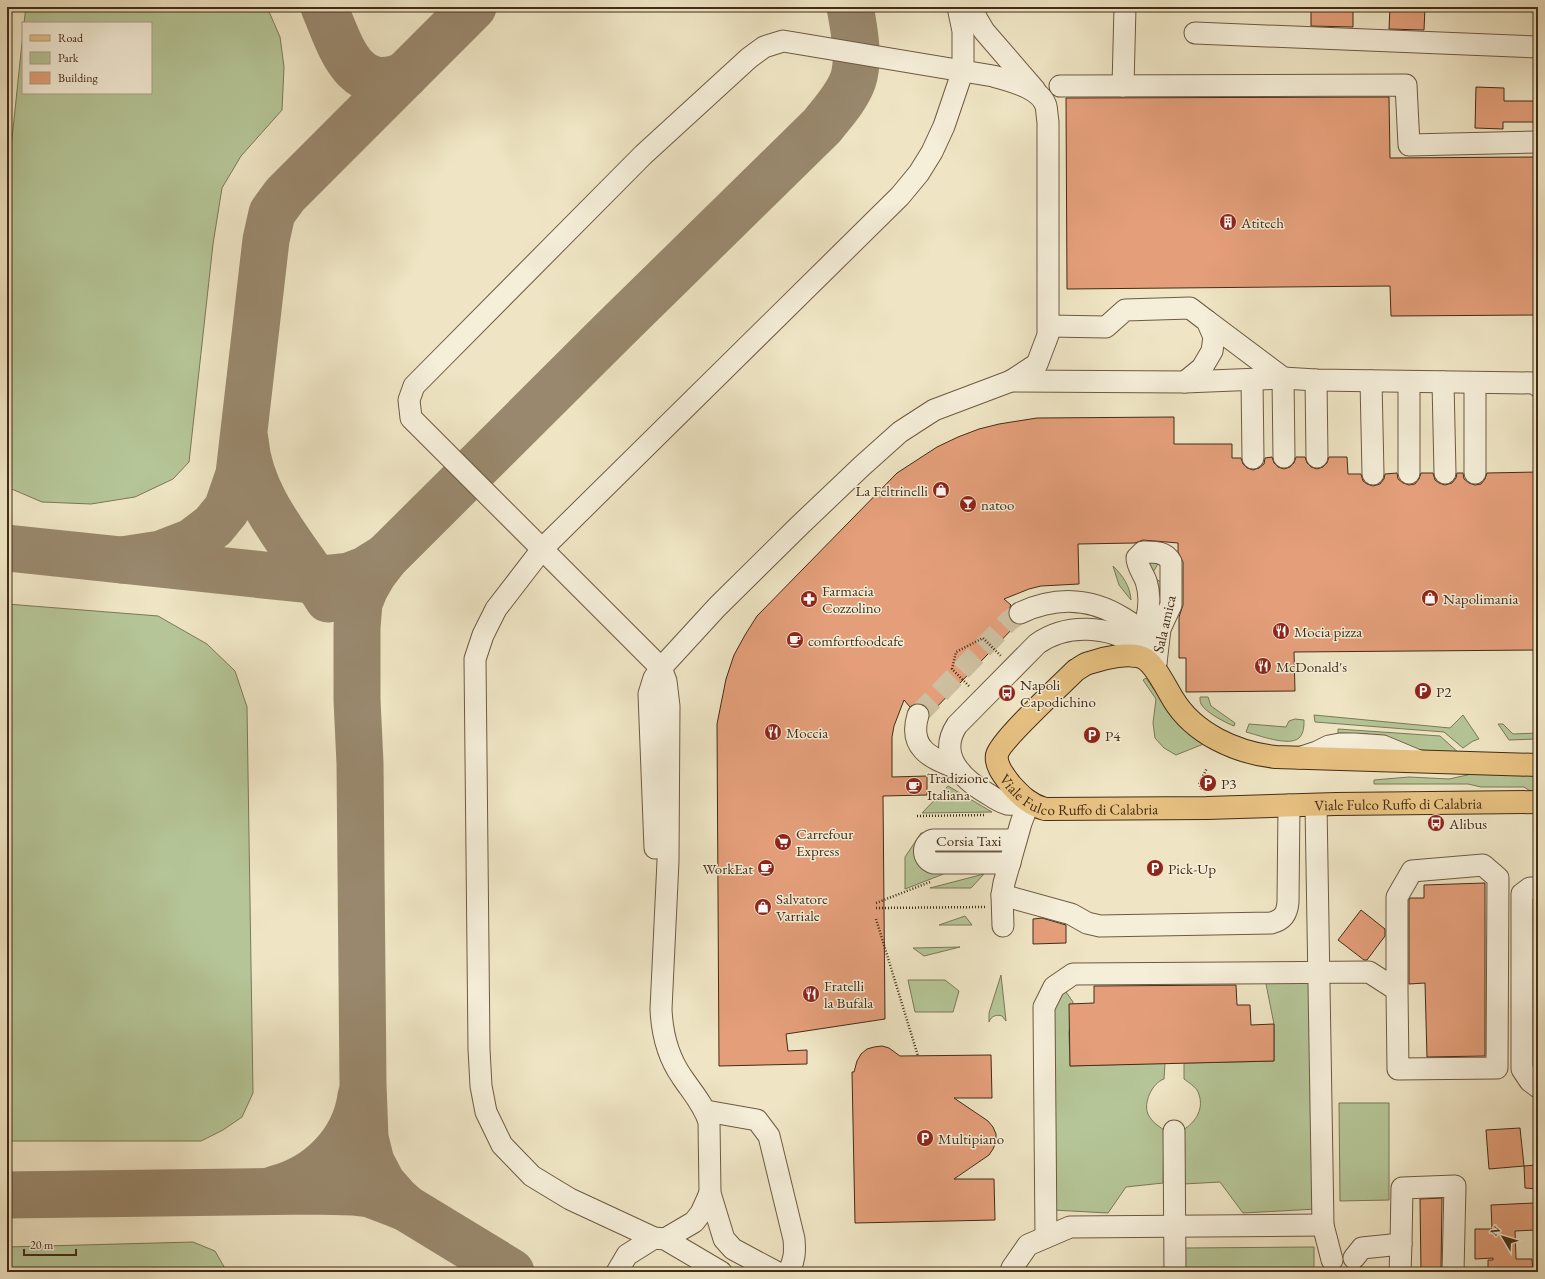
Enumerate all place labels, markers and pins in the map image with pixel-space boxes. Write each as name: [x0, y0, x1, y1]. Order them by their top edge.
building icon: Atitech: [1218, 212, 1238, 232]
place label: Atitech: [1240, 213, 1284, 232]
shop icon: La Feltrinelli: [931, 480, 951, 500]
place label: La Feltrinelli: [856, 481, 928, 500]
bar icon: natoo: [958, 494, 978, 514]
place label: natoo: [981, 495, 1014, 514]
place label: Farmacia Cozzolino: [822, 581, 881, 617]
shop icon: Napolimania: [1420, 588, 1440, 608]
pharmacy icon: Farmacia Cozzolino: [799, 589, 819, 609]
place label: Napolimania: [1443, 589, 1518, 608]
restaurant icon: Mocia pizza: [1271, 621, 1291, 641]
place label: Mocia pizza: [1294, 622, 1362, 641]
cafe icon: comfortfoodcafe: [785, 630, 805, 650]
place label: comfortfoodcafe: [808, 631, 904, 650]
restaurant icon: McDonald's: [1253, 656, 1273, 676]
place label: McDonald's: [1276, 657, 1347, 676]
place label: Napoli Capodichino: [1020, 675, 1096, 711]
parking icon: P2: [1413, 681, 1433, 701]
place label: P2: [1436, 682, 1452, 701]
bus stop icon: Napoli Capodichino: [997, 683, 1017, 703]
restaurant icon: Moccia: [763, 722, 783, 742]
place label: Moccia: [786, 723, 828, 742]
parking icon: P4: [1082, 725, 1102, 745]
place label: P4: [1105, 726, 1121, 745]
place label: Tradizione Italiana: [927, 768, 988, 804]
parking icon: P3: [1198, 773, 1218, 793]
place label: P3: [1221, 774, 1236, 793]
cafe icon: Tradizione Italiana: [904, 776, 924, 796]
bus stop icon: Alibus: [1426, 813, 1446, 833]
place label: Alibus: [1448, 814, 1487, 833]
place label: Carrefour Express: [796, 824, 853, 860]
supermarket icon: Carrefour Express: [773, 832, 793, 852]
cafe icon: WorkEat: [756, 858, 776, 878]
parking icon: Pick-Up: [1145, 858, 1165, 878]
place label: WorkEat: [703, 859, 753, 878]
place label: Pick-Up: [1168, 859, 1216, 878]
place label: Salvatore Varriale: [776, 889, 828, 925]
shop icon: Salvatore Varriale: [753, 897, 773, 917]
place label: Fratelli la Bufala: [824, 976, 873, 1012]
restaurant icon: Fratelli la Bufala: [801, 984, 821, 1004]
parking icon: Multipiano: [915, 1128, 935, 1148]
place label: Multipiano: [938, 1129, 1004, 1148]

